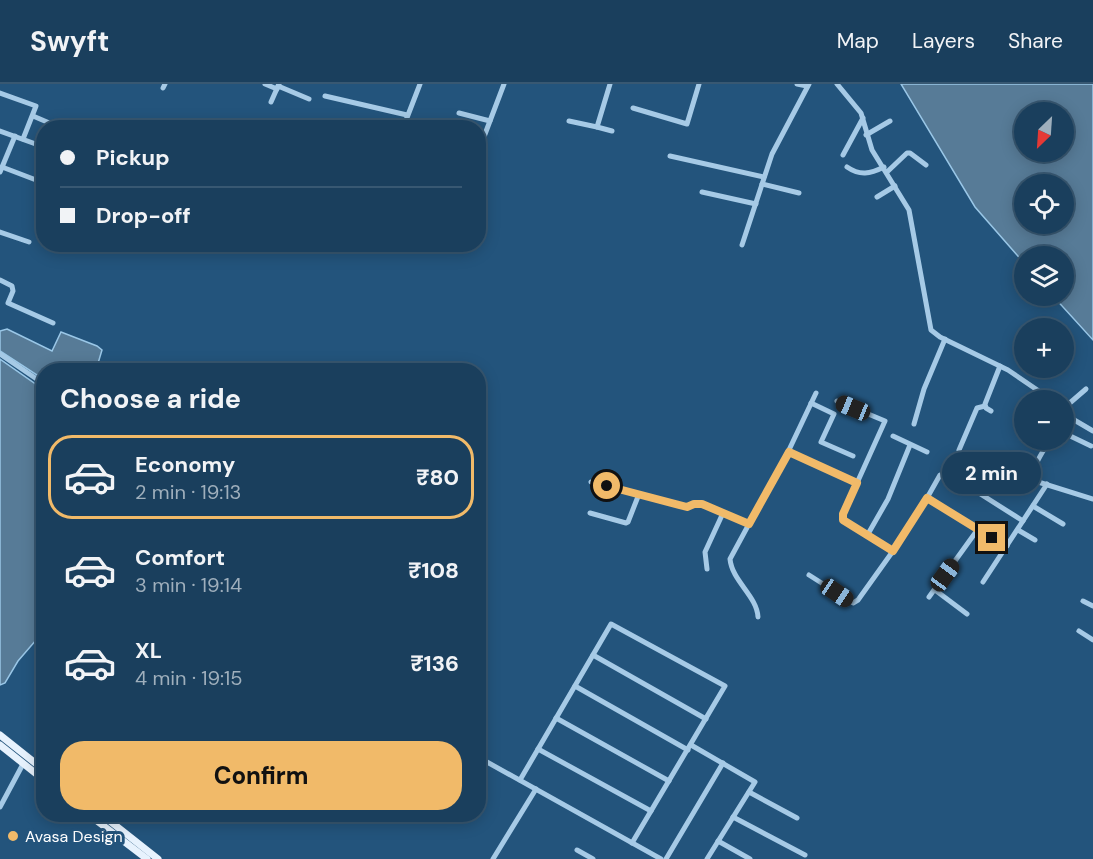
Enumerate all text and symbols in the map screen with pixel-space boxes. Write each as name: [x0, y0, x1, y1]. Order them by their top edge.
text: Swyft: [30, 23, 109, 60]
text: Map: [837, 27, 879, 55]
text: Layers: [912, 27, 975, 55]
text: Share: [1008, 27, 1063, 55]
north arrow: [1014, 102, 1074, 162]
map controls: [1014, 102, 1074, 450]
text: Pickup: [96, 143, 170, 172]
button: locate: [1014, 174, 1074, 234]
text: Drop-off: [96, 201, 191, 230]
button: layers: [1014, 246, 1074, 306]
button: +: [1014, 318, 1074, 378]
text: Choose a ride: [60, 381, 241, 416]
button: −: [1014, 390, 1074, 450]
car: [833, 393, 873, 423]
icon: car: [63, 450, 117, 504]
text: Economy: [135, 450, 235, 479]
callout: 2 min: [942, 451, 1042, 493]
text: 2 min: [965, 460, 1018, 486]
text: ₹80: [416, 463, 459, 492]
route start: [593, 472, 620, 499]
text: 2 min · 19:13: [135, 479, 241, 505]
route end: [978, 524, 1005, 551]
icon: car: [63, 543, 117, 597]
text: Comfort: [135, 543, 225, 572]
car: [927, 555, 963, 595]
text: ₹108: [408, 556, 459, 585]
text: 3 min · 19:14: [135, 572, 242, 598]
car: [817, 575, 857, 611]
icon: car: [63, 636, 117, 690]
text: XL: [135, 636, 162, 665]
text: ₹136: [410, 649, 459, 678]
text: 4 min · 19:15: [135, 665, 242, 691]
button: Confirm: [60, 741, 462, 810]
place label: Avasa Design: [25, 826, 123, 847]
marker: Avasa Design: [6, 829, 20, 843]

